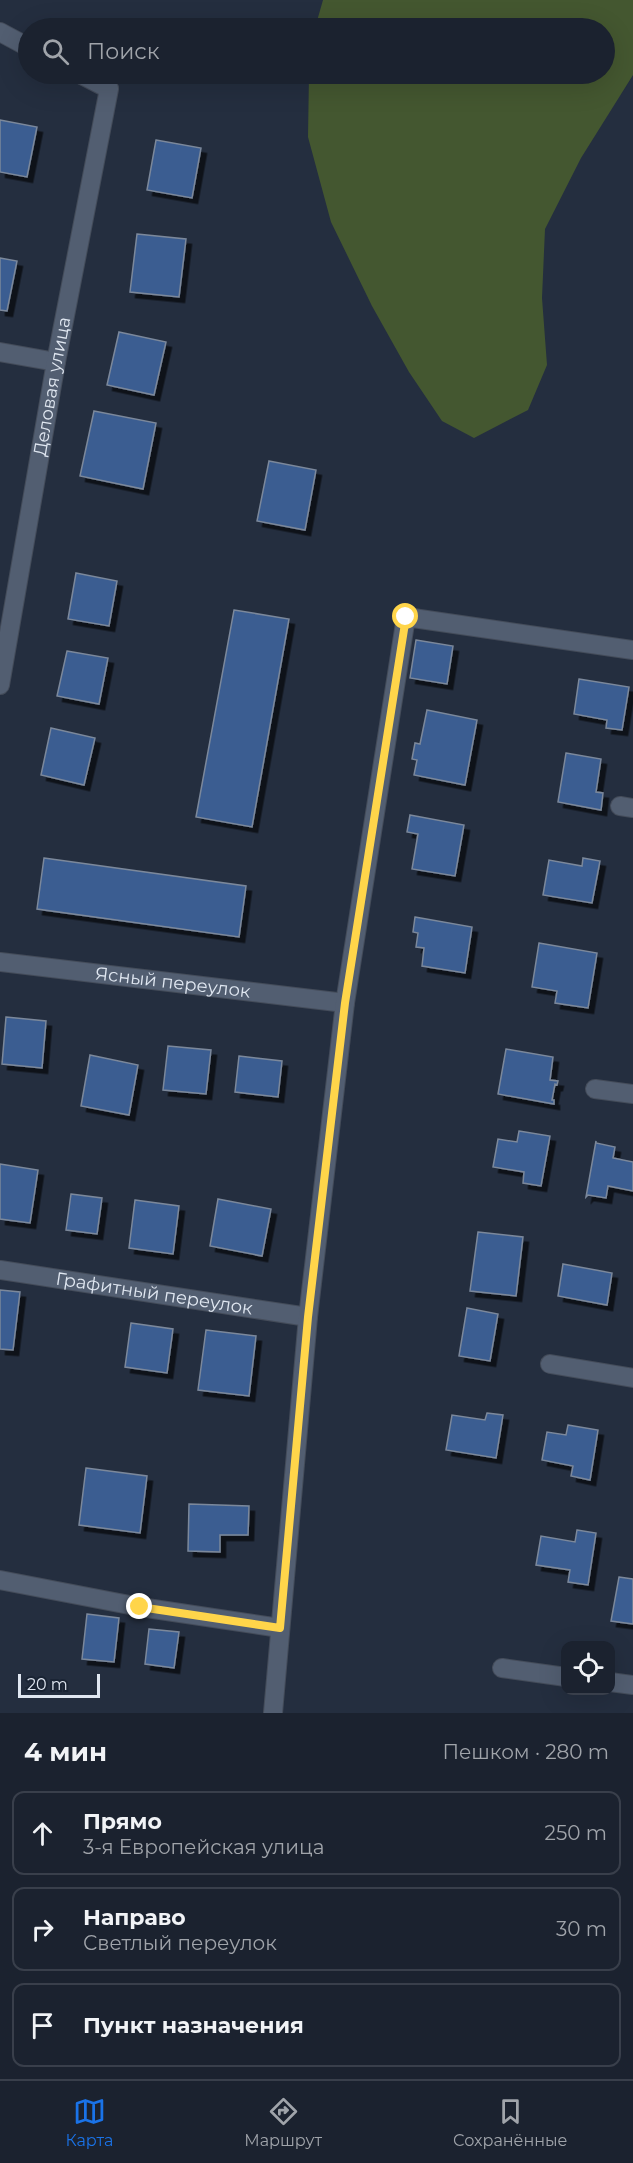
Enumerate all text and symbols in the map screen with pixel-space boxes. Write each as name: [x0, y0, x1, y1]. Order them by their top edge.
search box: [18, 18, 615, 84]
icon: search: [39, 35, 72, 68]
text: Поиск: [87, 38, 159, 65]
street label: Деловая улица: [29, 315, 76, 458]
route start: [392, 603, 418, 629]
street label: Ясный переулок: [94, 962, 252, 1003]
street label: Графитный переулок: [54, 1268, 255, 1319]
route end: [126, 1593, 152, 1619]
map controls: [561, 1641, 615, 1695]
button: locate: [561, 1641, 615, 1695]
scale bar: [18, 1671, 100, 1698]
text: 20 m: [27, 1675, 68, 1694]
text: 4 мин: [24, 1736, 107, 1768]
text: Пешком · 280 m: [442, 1740, 609, 1764]
text: Прямо: [83, 1808, 162, 1835]
icon: ahead: [26, 1817, 59, 1850]
text: 250 m: [545, 1821, 607, 1845]
text: 3-я Европейская улица: [83, 1835, 324, 1859]
text: Направо: [83, 1904, 186, 1931]
icon: right: [26, 1913, 59, 1946]
text: 30 m: [556, 1917, 607, 1941]
text: Светлый переулок: [83, 1931, 277, 1955]
icon: arrive: [26, 2009, 59, 2042]
text: Пункт назначения: [83, 2012, 304, 2039]
tab: Карта: [65, 2095, 113, 2150]
tab: Маршрут: [244, 2095, 322, 2150]
tab: Сохранённые: [453, 2095, 567, 2150]

